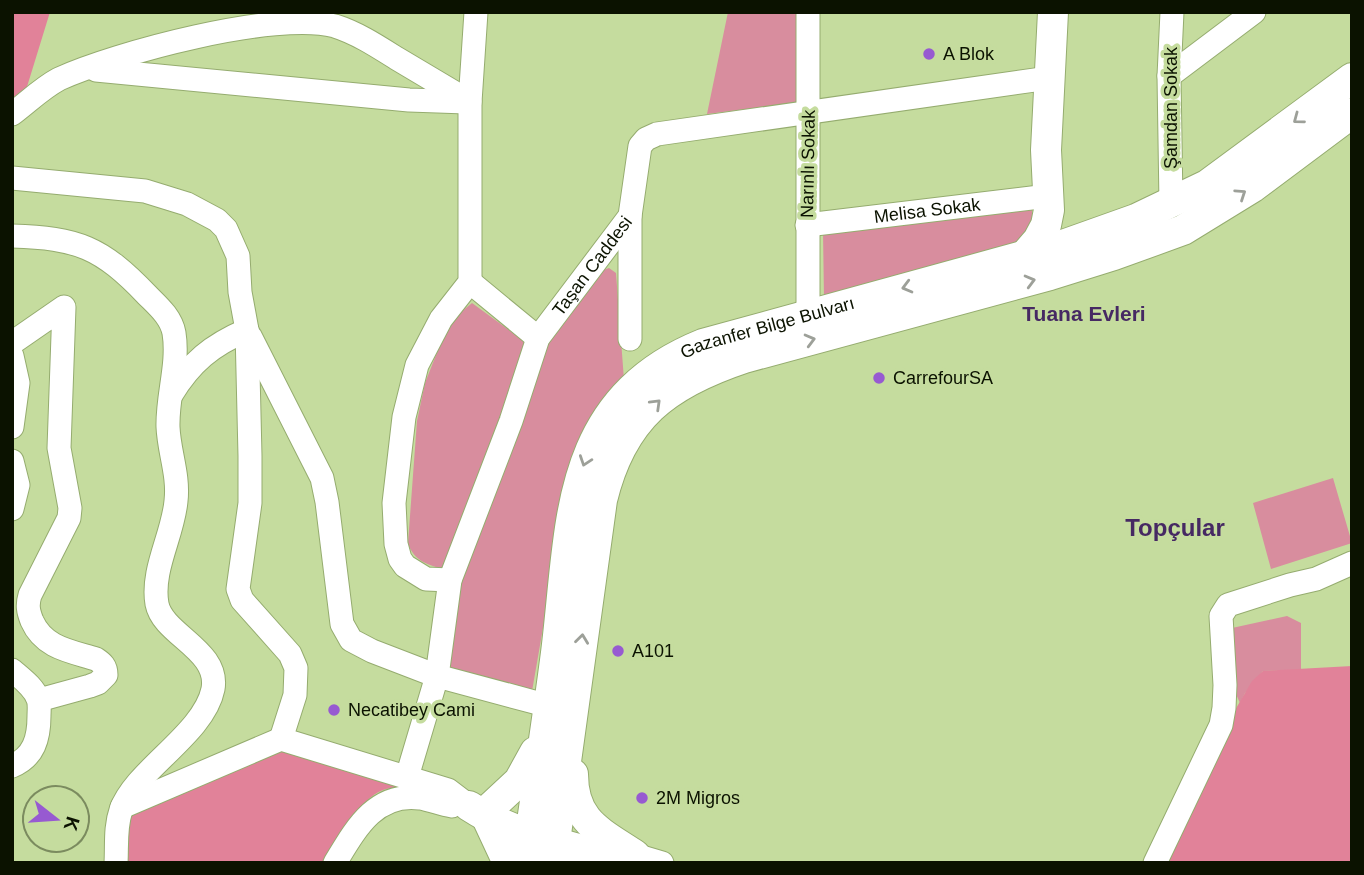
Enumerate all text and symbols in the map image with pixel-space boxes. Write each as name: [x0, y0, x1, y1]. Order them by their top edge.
place label: A Blok: [943, 44, 995, 64]
marker: A Blok: [921, 46, 937, 62]
street label: Şamdan Sokak: [1161, 46, 1181, 169]
street label: Narınlı Sokak: [797, 109, 819, 218]
one-way arrow: [1293, 111, 1305, 124]
one-way arrow: [1233, 190, 1246, 203]
street label: Melisa Sokak: [873, 194, 982, 227]
street label: Taşan Caddesi: [548, 212, 636, 320]
one-way arrow: [1023, 274, 1035, 289]
one-way arrow: [901, 279, 913, 293]
street label: Gazanfer Bilge Bulvarı: [677, 293, 857, 363]
district label: Tuana Evleri: [1022, 302, 1146, 325]
one-way arrow: [804, 334, 816, 348]
place label: CarrefourSA: [893, 368, 993, 388]
marker: CarrefourSA: [871, 370, 887, 386]
one-way arrow: [647, 400, 660, 413]
one-way arrow: [580, 455, 594, 467]
district label: Topçular: [1125, 514, 1225, 541]
one-way arrow: [574, 633, 589, 645]
place label: A101: [632, 641, 674, 661]
marker: A101: [610, 643, 626, 659]
place label: Necatibey Cami: [348, 700, 475, 720]
marker: Necatibey Cami: [326, 702, 342, 718]
north arrow: [21, 784, 91, 854]
place label: 2M Migros: [656, 788, 740, 808]
marker: 2M Migros: [634, 790, 650, 806]
text: K: [60, 814, 84, 834]

